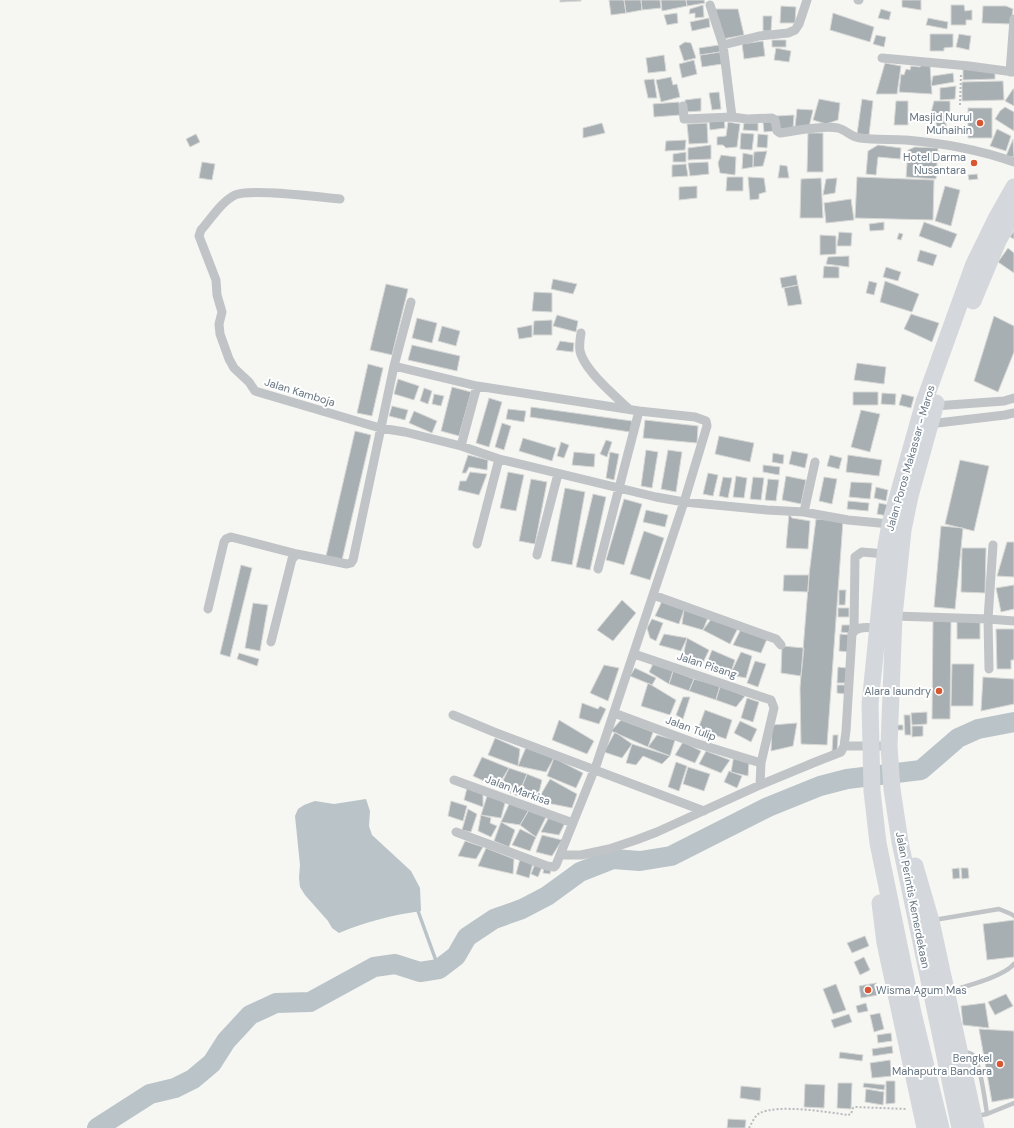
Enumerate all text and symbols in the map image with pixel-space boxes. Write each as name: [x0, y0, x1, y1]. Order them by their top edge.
place label: Masjid Nurul Muhaihin: [909, 110, 972, 137]
marker: Masjid Nurul Muhaihin: [975, 118, 985, 128]
place label: Hotel Darma Nusantara: [903, 150, 966, 177]
marker: Hotel Darma Nusantara: [969, 158, 979, 168]
street label: Jalan Kamboja: [263, 375, 337, 409]
street label: Jalan Poros Makassar - Maros: [882, 383, 938, 533]
street label: Jalan Pisang: [675, 649, 739, 681]
place label: Alara laundry: [864, 684, 931, 698]
marker: Alara laundry: [934, 686, 944, 696]
street label: Jalan Tulip: [664, 712, 718, 744]
street label: Jalan Markisa: [484, 772, 552, 808]
street label: Jalan Perintis Kemerdekaan: [893, 830, 933, 970]
place label: Wisma Agum Mas: [876, 983, 967, 997]
marker: Wisma Agum Mas: [863, 985, 873, 995]
place label: Bengkel Mahaputra Bandara: [892, 1051, 992, 1078]
marker: Bengkel Mahaputra Bandara: [995, 1059, 1005, 1069]

